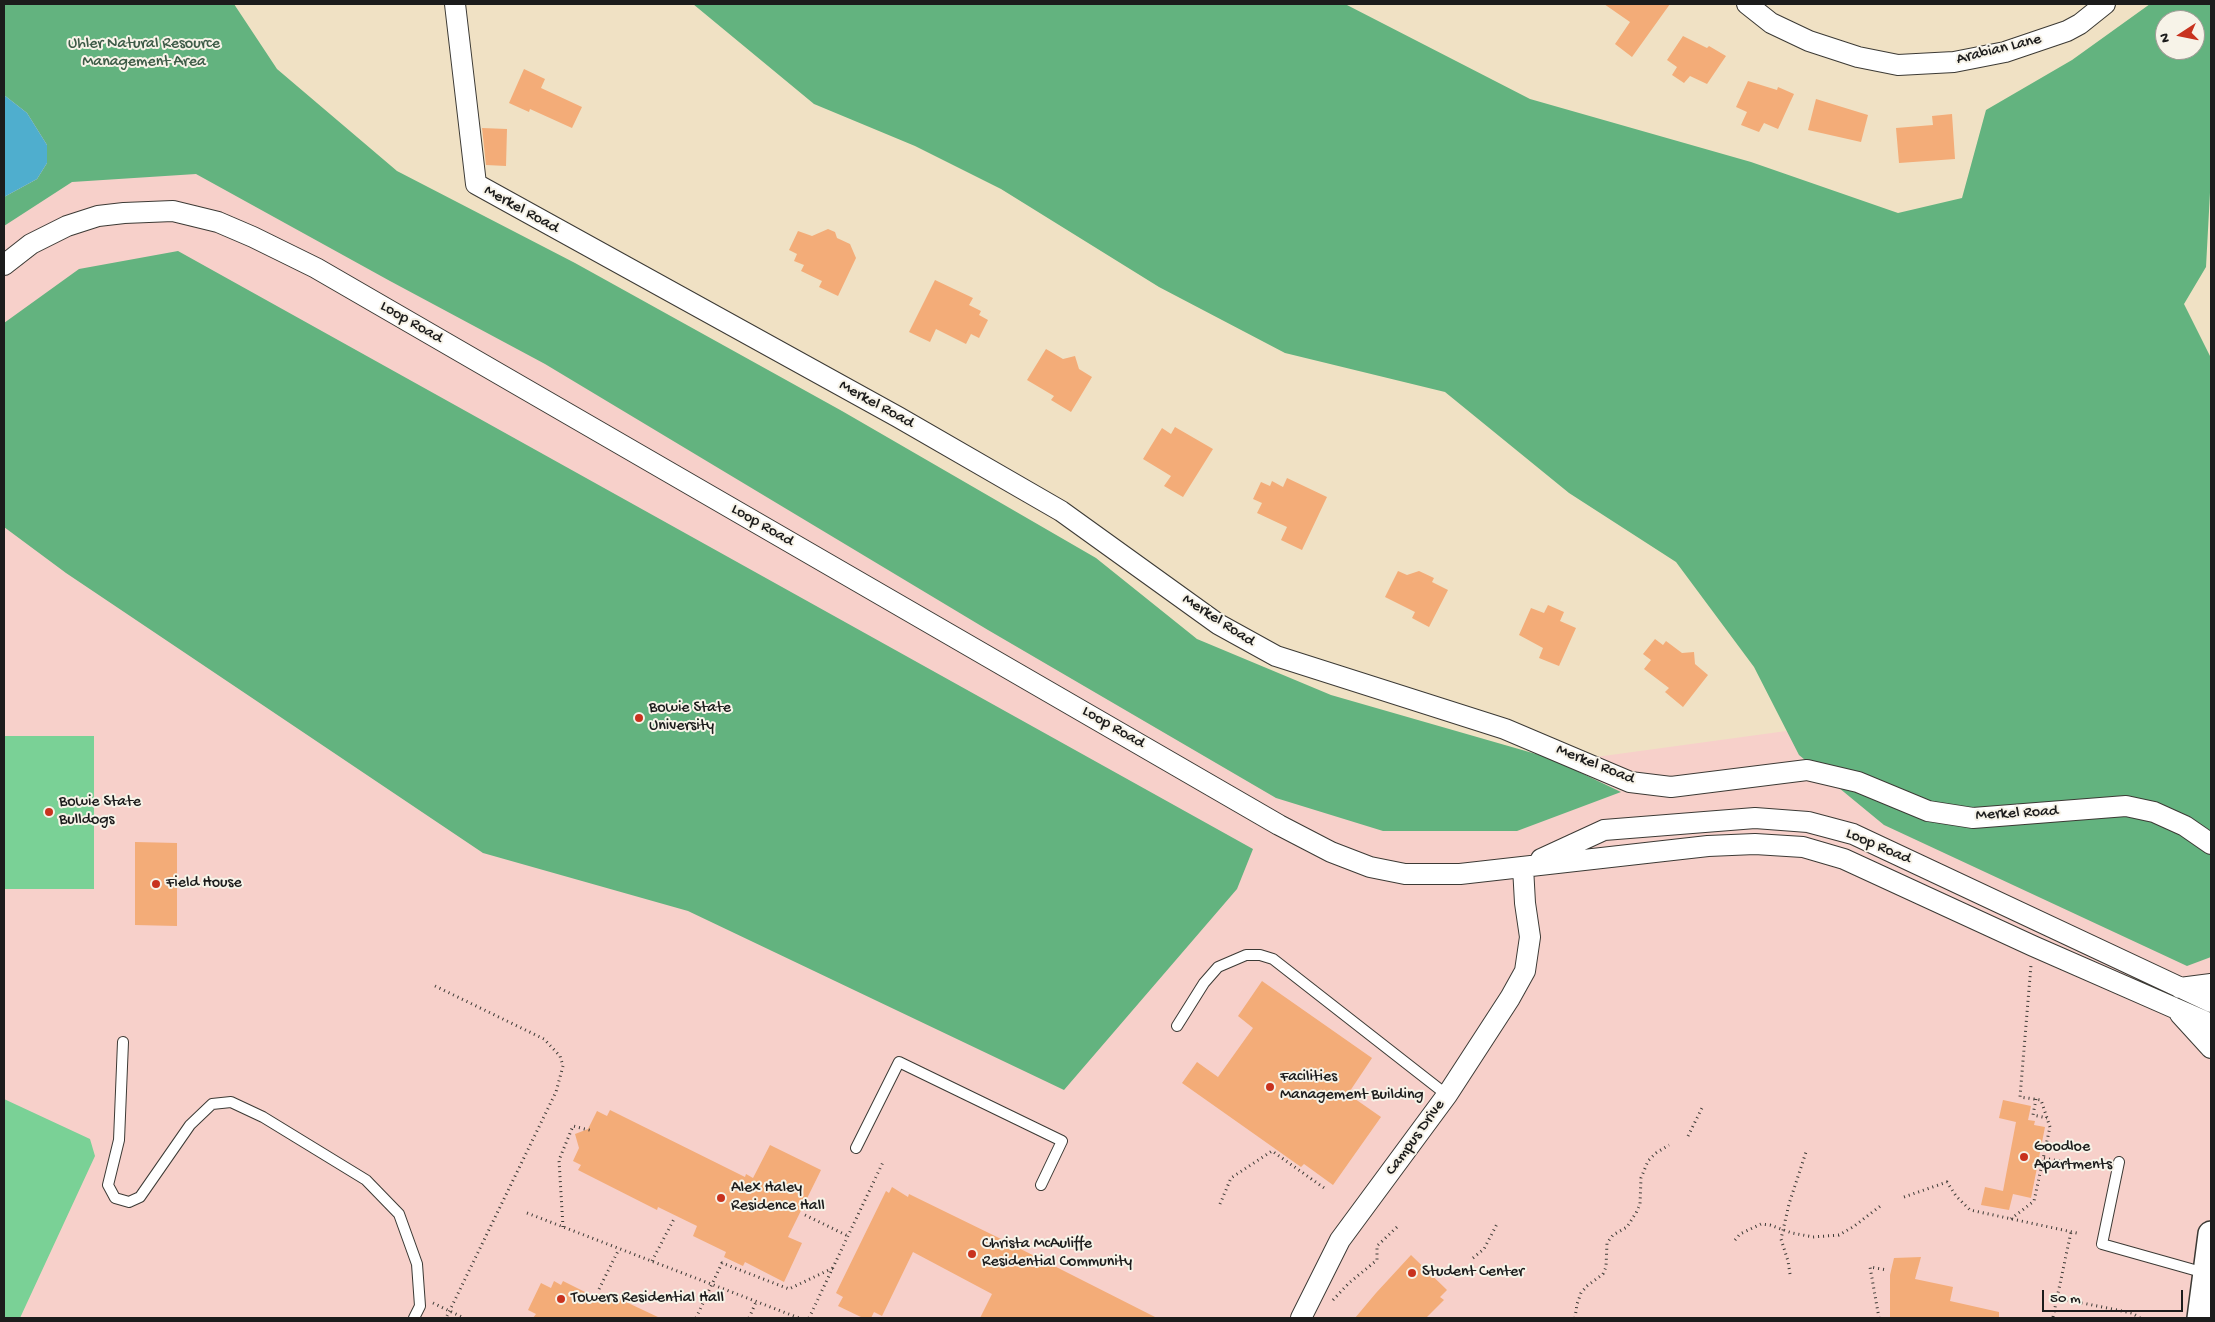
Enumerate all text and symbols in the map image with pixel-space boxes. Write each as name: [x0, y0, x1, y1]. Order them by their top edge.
north arrow: [2155, 10, 2205, 60]
street label: Arabian Lane: [1955, 30, 2043, 70]
text: N: [2157, 32, 2175, 44]
park label: Uhler Natural Resource Management Area: [68, 35, 220, 73]
street label: Merkel Road: [480, 182, 562, 238]
street label: Loop Road: [376, 297, 446, 349]
street label: Merkel Road: [835, 377, 917, 433]
street label: Loop Road: [727, 500, 797, 552]
street label: Merkel Road: [1178, 590, 1258, 652]
place label: Bowie State University: [649, 699, 731, 737]
street label: Loop Road: [1078, 702, 1148, 754]
marker: Bowie State University: [633, 712, 645, 724]
street label: Merkel Road: [1553, 741, 1637, 789]
place label: Bowie State Bulldogs: [59, 793, 141, 831]
street label: Merkel Road: [1975, 802, 2059, 826]
marker: Bowie State Bulldogs: [43, 806, 55, 818]
street label: Loop Road: [1842, 825, 1914, 869]
place label: Field House: [166, 874, 242, 894]
marker: Field House: [150, 878, 162, 890]
place label: Facilities Management Building: [1280, 1068, 1424, 1106]
marker: Facilities Management Building: [1264, 1081, 1276, 1093]
street label: Campus Drive: [1382, 1096, 1450, 1180]
place label: Goodloe Apartments: [2034, 1138, 2112, 1176]
marker: Goodloe Apartments: [2018, 1151, 2030, 1163]
place label: Alex Haley Residence Hall: [731, 1179, 825, 1217]
marker: Alex Haley Residence Hall: [715, 1192, 727, 1204]
place label: Christa McAuliffe Residential Community: [982, 1235, 1132, 1273]
marker: Christa McAuliffe Residential Community: [966, 1248, 978, 1260]
place label: Student Center: [1422, 1263, 1524, 1283]
marker: Student Center: [1406, 1267, 1418, 1279]
scale bar: [2045, 1280, 2186, 1312]
place label: Towers Residential Hall: [571, 1289, 724, 1309]
text: 50 m: [2050, 1290, 2081, 1308]
marker: Towers Residential Hall: [555, 1293, 567, 1305]

